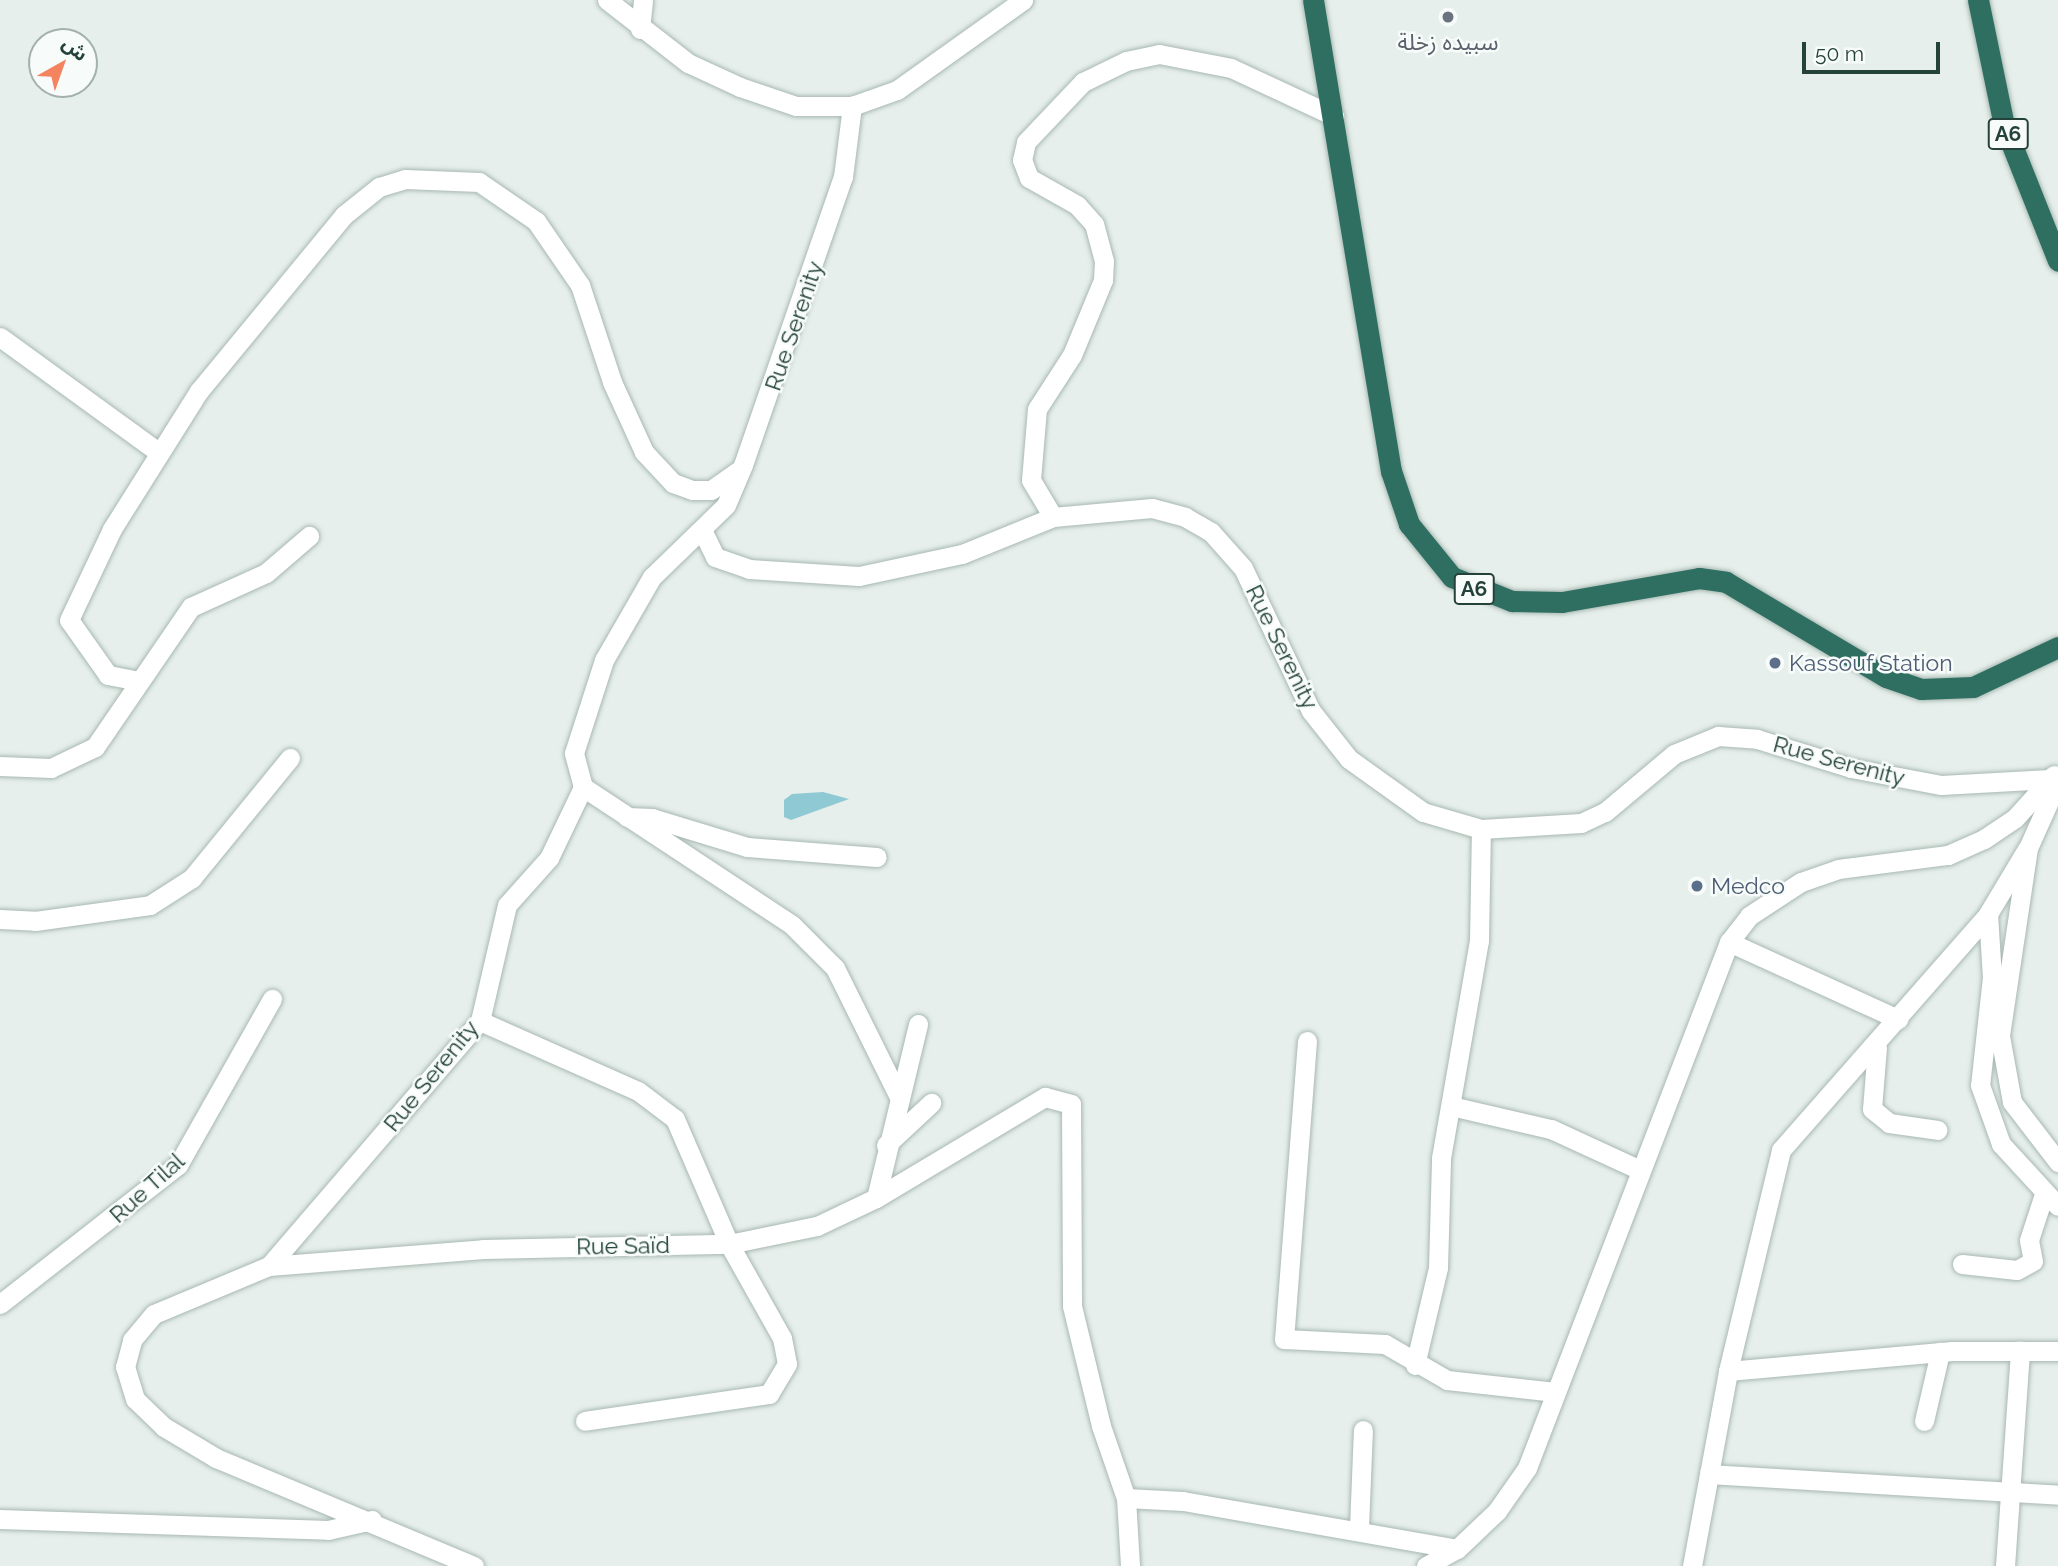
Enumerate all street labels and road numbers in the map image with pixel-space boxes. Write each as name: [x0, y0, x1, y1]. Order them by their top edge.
road number: A6: [1987, 116, 2029, 152]
street label: Rue Serenity: [759, 258, 829, 394]
road number: A6: [1453, 572, 1495, 606]
street label: Rue Serenity: [1240, 580, 1324, 714]
street label: Rue Serenity: [1770, 730, 1908, 792]
street label: Rue Serenity: [378, 1015, 484, 1137]
street label: Rue Tilal: [104, 1147, 190, 1229]
street label: Rue Saïd: [576, 1231, 670, 1261]

